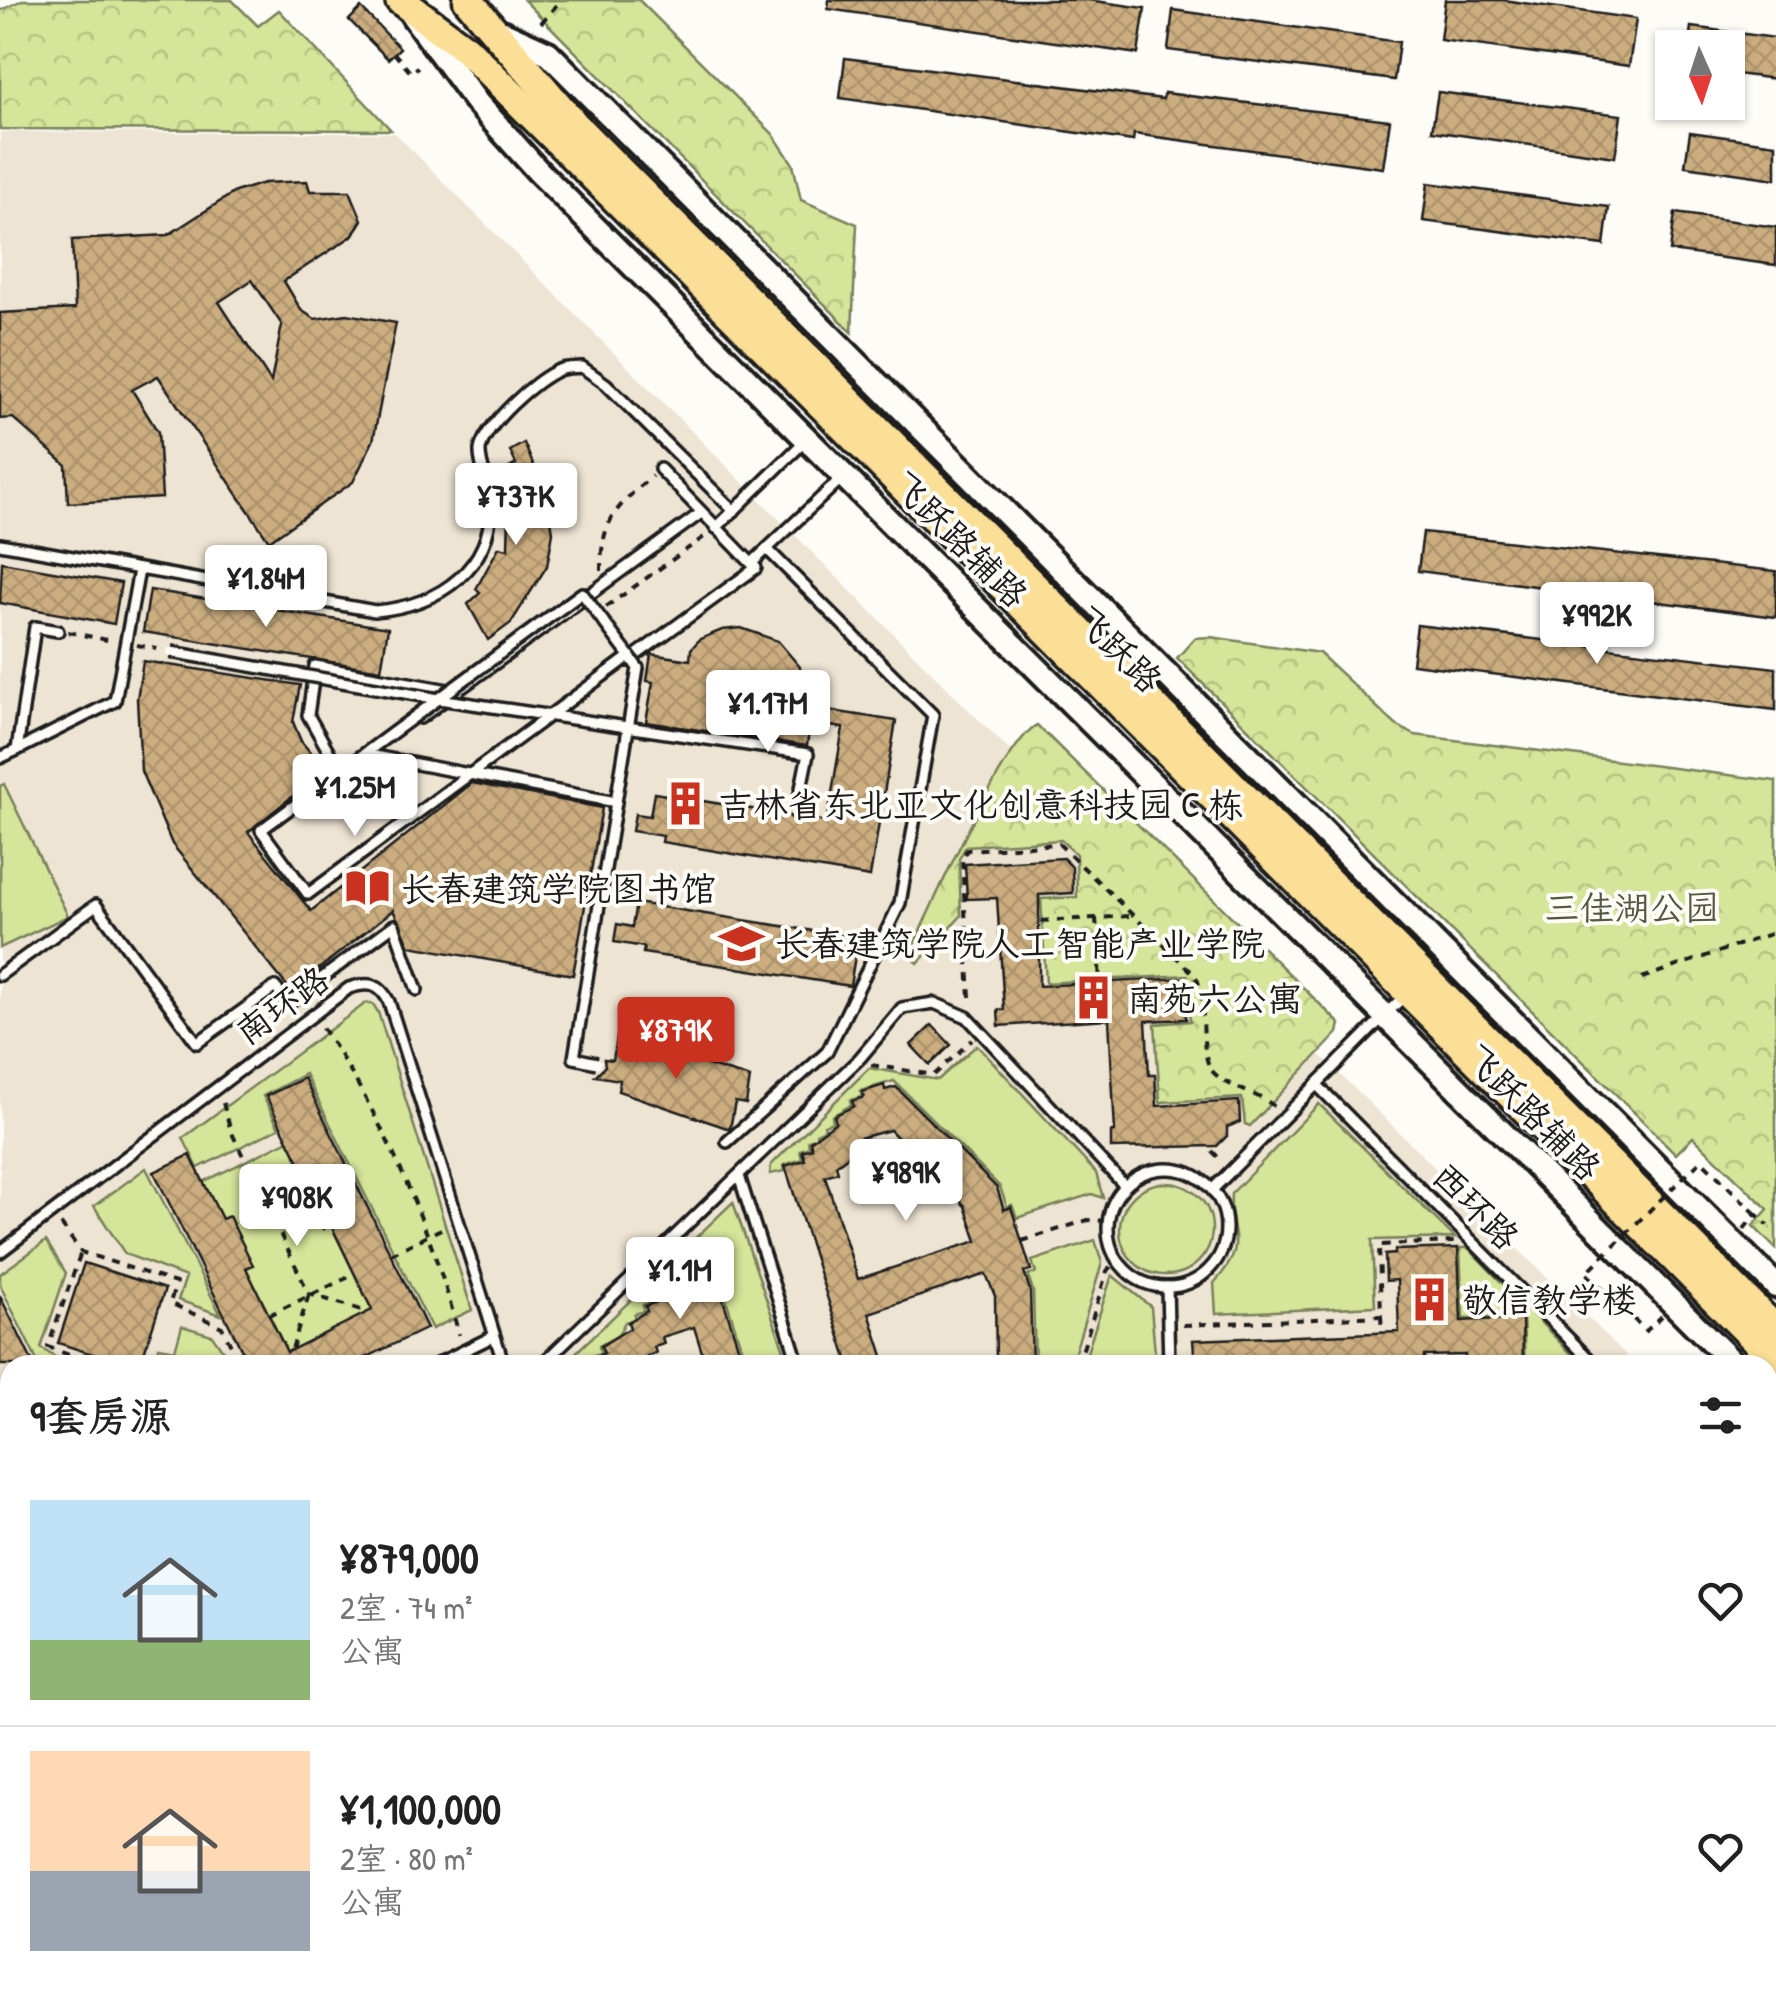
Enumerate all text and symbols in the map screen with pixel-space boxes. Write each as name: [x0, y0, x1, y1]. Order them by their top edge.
north arrow: [1655, 30, 1745, 120]
map controls: [1655, 30, 1745, 120]
street label: 飞跃路辅路: [882, 461, 1038, 617]
pin: ¥737K: [446, 463, 586, 548]
text: ¥737K: [477, 474, 555, 517]
pin: ¥1.84M: [185, 545, 347, 630]
text: ¥1.84M: [227, 556, 305, 599]
pin: ¥992K: [1527, 582, 1667, 667]
text: ¥992K: [1562, 593, 1632, 636]
street label: 飞跃路: [1065, 595, 1173, 703]
pin: ¥1.17M: [687, 670, 849, 755]
text: ¥1.17M: [728, 681, 808, 724]
pin: ¥1.25M: [274, 754, 436, 839]
text: ¥1.25M: [315, 765, 395, 808]
building icon: 吉林省东北亚文化创意科技园 C 栋: [661, 780, 709, 828]
place label: 吉林省东北亚文化创意科技园 C 栋: [718, 781, 1243, 828]
library icon: 长春建筑学院图书馆: [344, 864, 392, 912]
place label: 长春建筑学院图书馆: [401, 865, 716, 912]
park label: 三佳湖公园: [1544, 884, 1720, 931]
school or university icon: 长春建筑学院人工智能产业学院: [718, 919, 766, 967]
place label: 长春建筑学院人工智能产业学院: [775, 920, 1265, 967]
street label: 南环路: [226, 955, 338, 1055]
building icon: 南苑六公寓: [1070, 974, 1118, 1022]
place label: 南苑六公寓: [1127, 975, 1302, 1022]
pin: ¥879K: [606, 997, 746, 1082]
text: ¥879K: [639, 1008, 713, 1051]
street label: 飞跃路辅路: [1455, 1034, 1611, 1190]
pin: ¥989K: [836, 1139, 976, 1224]
text: ¥989K: [872, 1150, 940, 1193]
street label: 西环路: [1422, 1152, 1530, 1260]
pin: ¥908K: [227, 1164, 367, 1249]
text: ¥908K: [261, 1175, 333, 1218]
pin: ¥1.1M: [610, 1237, 750, 1322]
text: ¥1.1M: [648, 1248, 712, 1291]
building icon: 敬信教学楼: [1405, 1275, 1453, 1323]
place label: 敬信教学楼: [1462, 1276, 1637, 1323]
text: 9套房源: [30, 1387, 171, 1444]
icon: filters: [1693, 1388, 1748, 1443]
text: ¥879,000: [340, 1529, 479, 1586]
icon: home: [110, 1540, 230, 1660]
icon: heart: [1693, 1573, 1748, 1628]
text: 2室 · 74 m²: [340, 1586, 472, 1629]
text: 公寓: [340, 1629, 404, 1672]
text: ¥1,100,000: [340, 1780, 501, 1837]
icon: home: [110, 1791, 230, 1911]
icon: heart: [1693, 1824, 1748, 1879]
text: 2室 · 80 m²: [340, 1837, 473, 1880]
text: 公寓: [340, 1880, 404, 1923]

